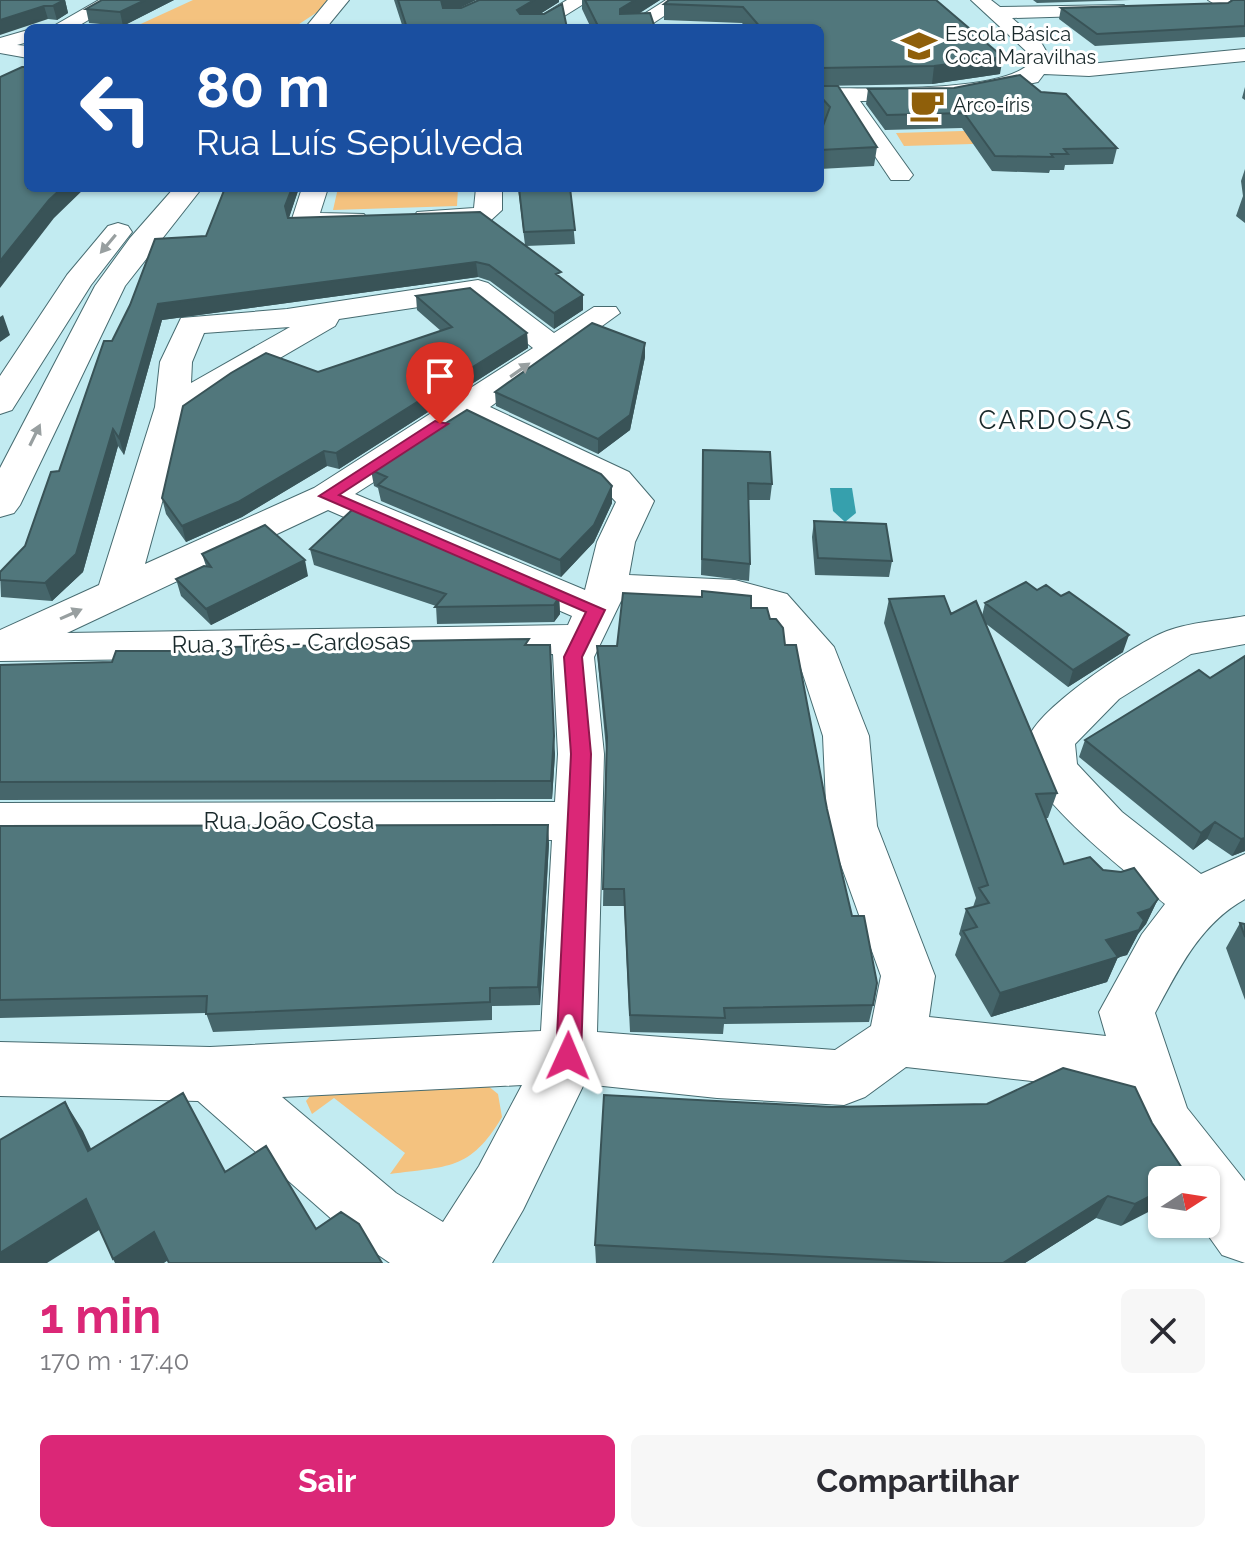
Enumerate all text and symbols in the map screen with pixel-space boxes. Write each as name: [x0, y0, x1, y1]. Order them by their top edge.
place label: Escola Básica Coca Maravilhas: [945, 22, 1096, 69]
school or university icon: Escola Básica Coca Maravilhas: [900, 27, 938, 65]
text: 80 m: [196, 54, 330, 120]
icon: left: [64, 56, 168, 160]
cafe icon: Arco-íris: [908, 86, 946, 124]
place label: Arco-íris: [953, 93, 1030, 117]
text: Rua Luís Sepúlveda: [196, 121, 524, 163]
one-way arrow: [100, 234, 117, 254]
pin: [406, 342, 474, 424]
icon: arrive: [418, 354, 462, 398]
one-way arrow: [509, 363, 530, 378]
district label: CARDOSAS: [979, 405, 1133, 435]
one-way arrow: [28, 424, 42, 447]
one-way arrow: [59, 608, 83, 621]
street label: Rua 3 Três - Cardosas: [171, 626, 411, 659]
street label: Rua João Costa: [204, 806, 374, 835]
position arrow: [526, 1014, 610, 1098]
north arrow: [1148, 1166, 1220, 1238]
map controls: [1148, 1166, 1220, 1238]
text: 1 min: [40, 1288, 161, 1344]
button: close: [1121, 1289, 1205, 1373]
text: 170 m · 17:40: [40, 1346, 189, 1376]
button: Sair: [40, 1435, 615, 1527]
button: Compartilhar: [631, 1435, 1205, 1527]

